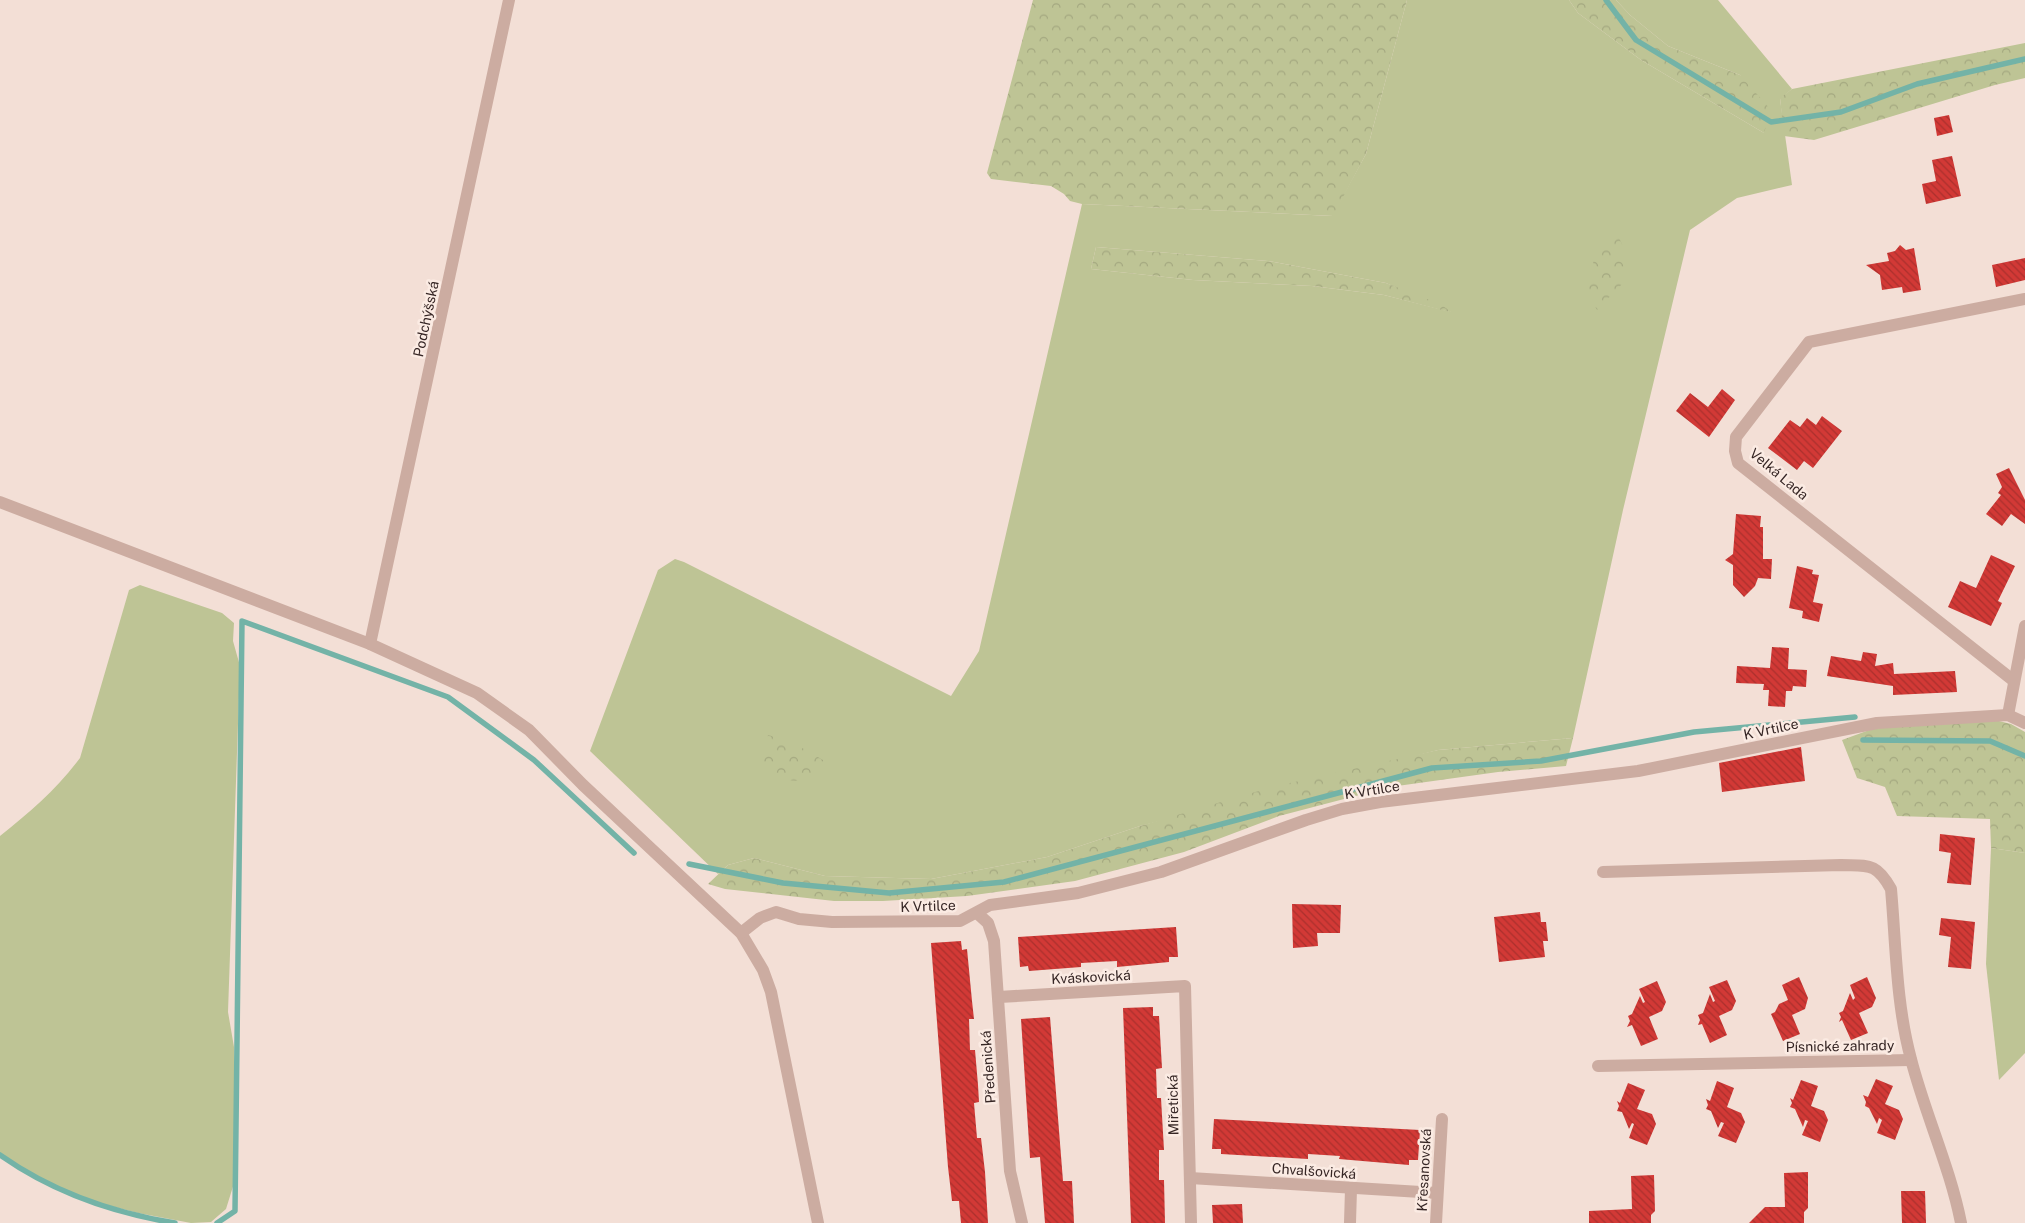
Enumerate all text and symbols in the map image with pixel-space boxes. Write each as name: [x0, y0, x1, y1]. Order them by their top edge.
street label: Podchýšská: [410, 280, 442, 358]
street label: Velká Lada: [1747, 445, 1811, 503]
street label: K Vrtilce: [1742, 715, 1800, 743]
street label: K Vrtilce: [1343, 778, 1401, 802]
street label: K Vrtilce: [900, 897, 956, 915]
street label: Kváskovická: [1051, 967, 1131, 987]
street label: Předenická: [977, 1030, 999, 1104]
street label: Písnické zahrady: [1786, 1037, 1895, 1055]
street label: Miřetická: [1164, 1074, 1182, 1136]
street label: Křesanovská: [1414, 1128, 1434, 1212]
street label: Chvalšovická: [1271, 1160, 1357, 1182]

